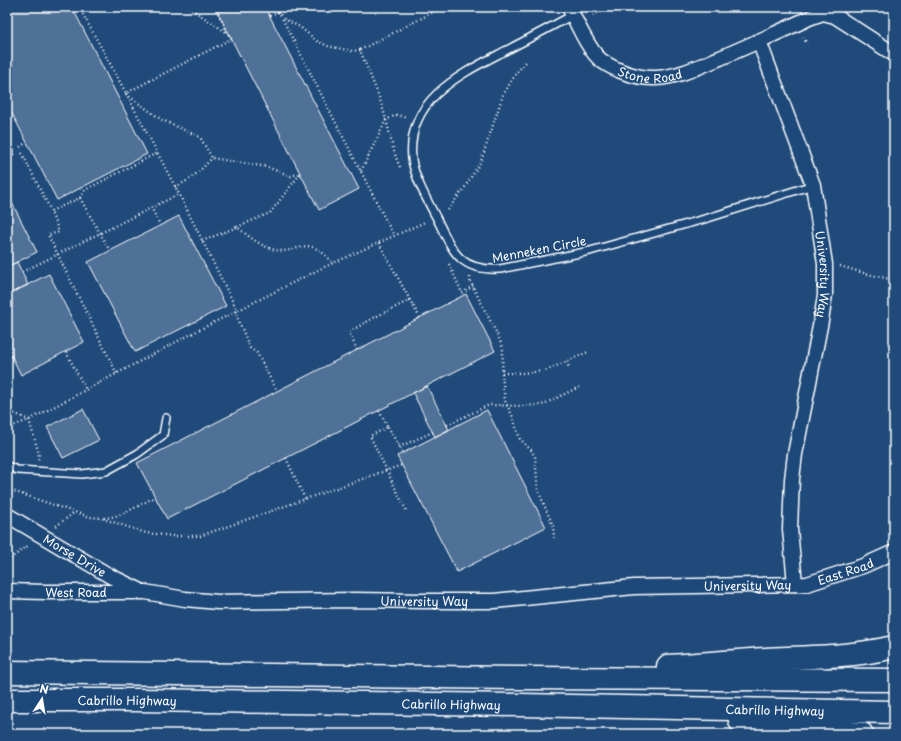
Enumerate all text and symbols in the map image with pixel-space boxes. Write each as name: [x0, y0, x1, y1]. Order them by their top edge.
street label: Stone Road: [615, 62, 684, 87]
street label: University Way: [811, 229, 834, 319]
street label: Menneken Circle: [490, 231, 588, 267]
street label: Morse Drive: [40, 530, 110, 581]
street label: East Road: [815, 553, 876, 589]
street label: University Way: [703, 575, 792, 595]
street label: West Road: [45, 583, 107, 601]
street label: University Way: [380, 591, 468, 610]
north arrow: [22, 679, 62, 719]
text: N: [38, 680, 50, 698]
street label: Cabrillo Highway: [77, 691, 177, 710]
street label: Cabrillo Highway: [401, 694, 501, 714]
street label: Cabrillo Highway: [725, 700, 825, 720]

